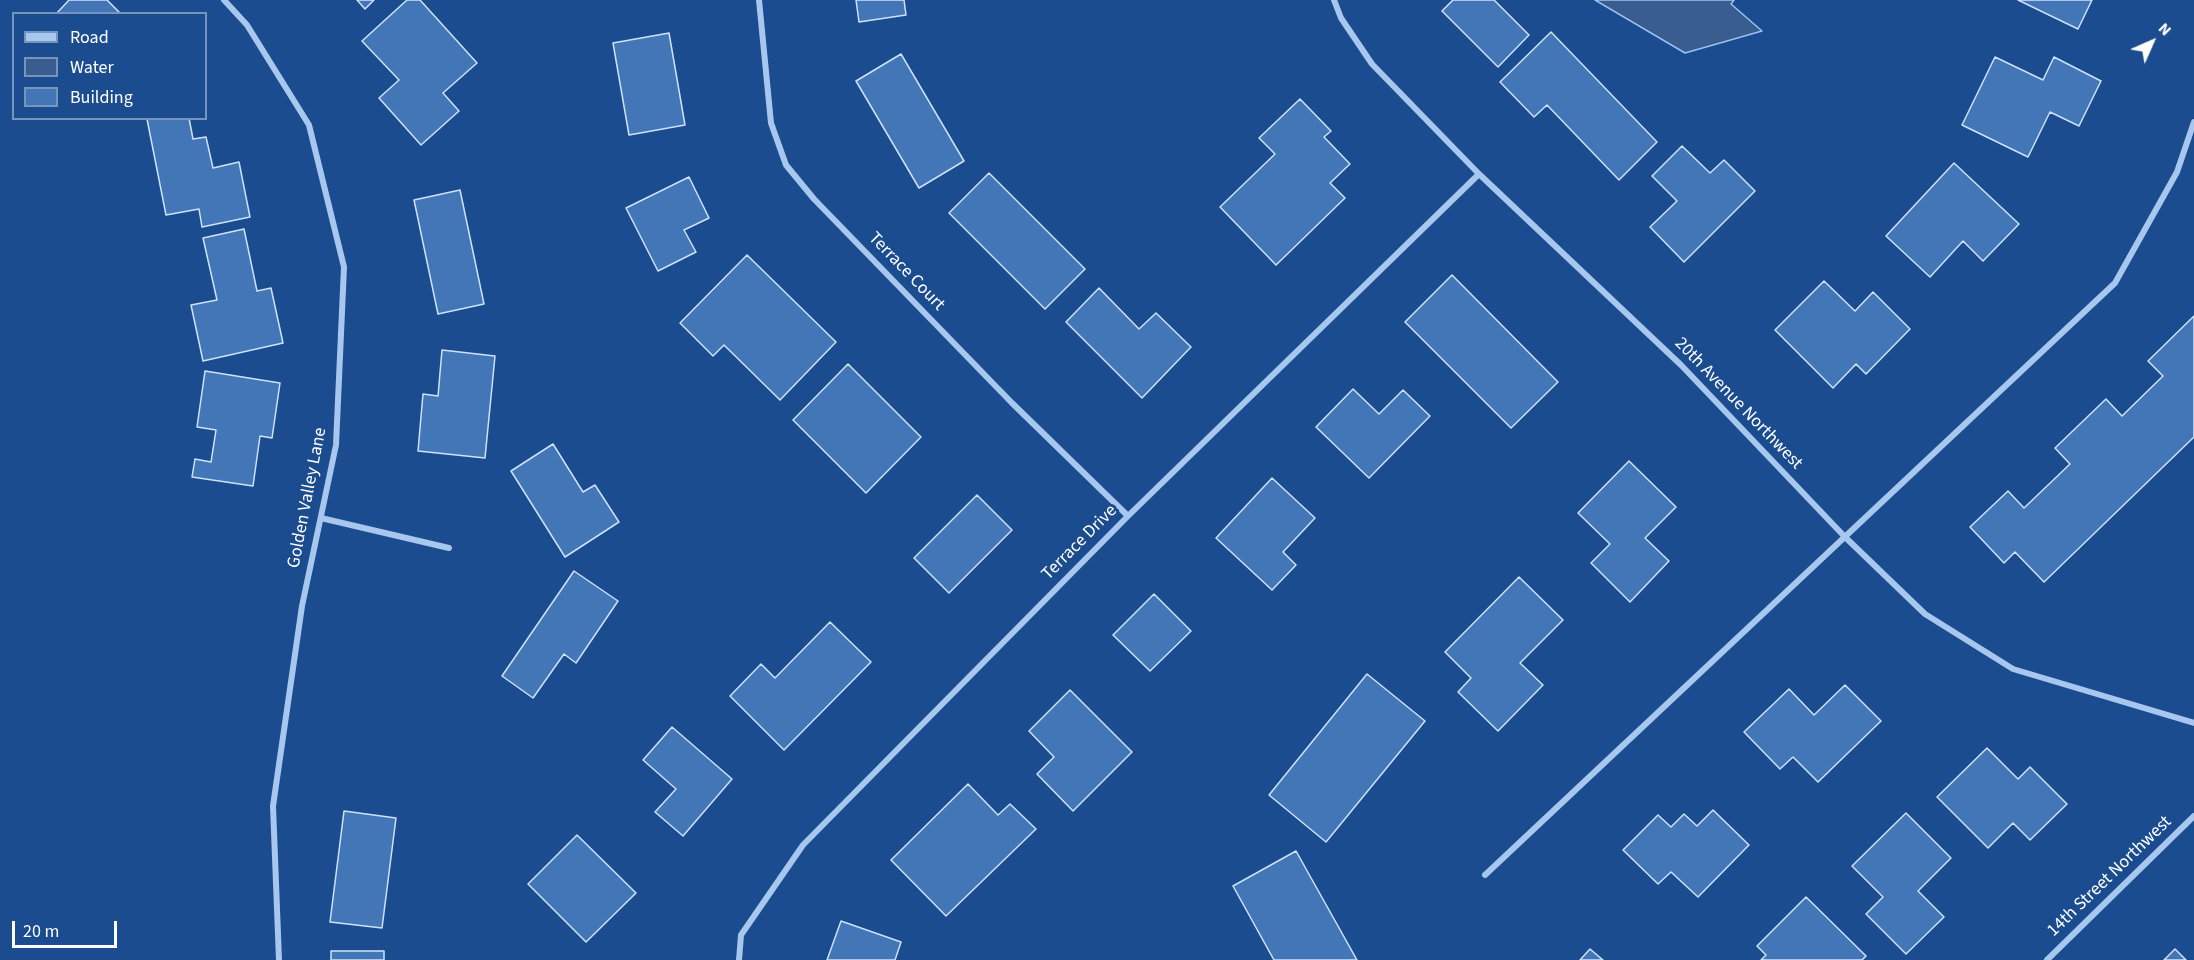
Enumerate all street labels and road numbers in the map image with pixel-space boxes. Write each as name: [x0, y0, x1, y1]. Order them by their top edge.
street label: Terrace Court: [863, 228, 949, 316]
street label: 20th Avenue Northwest: [1669, 334, 1807, 474]
street label: Golden Valley Lane: [284, 426, 332, 570]
street label: Terrace Drive: [1038, 501, 1122, 585]
street label: 14th Street Northwest: [2043, 812, 2177, 942]

